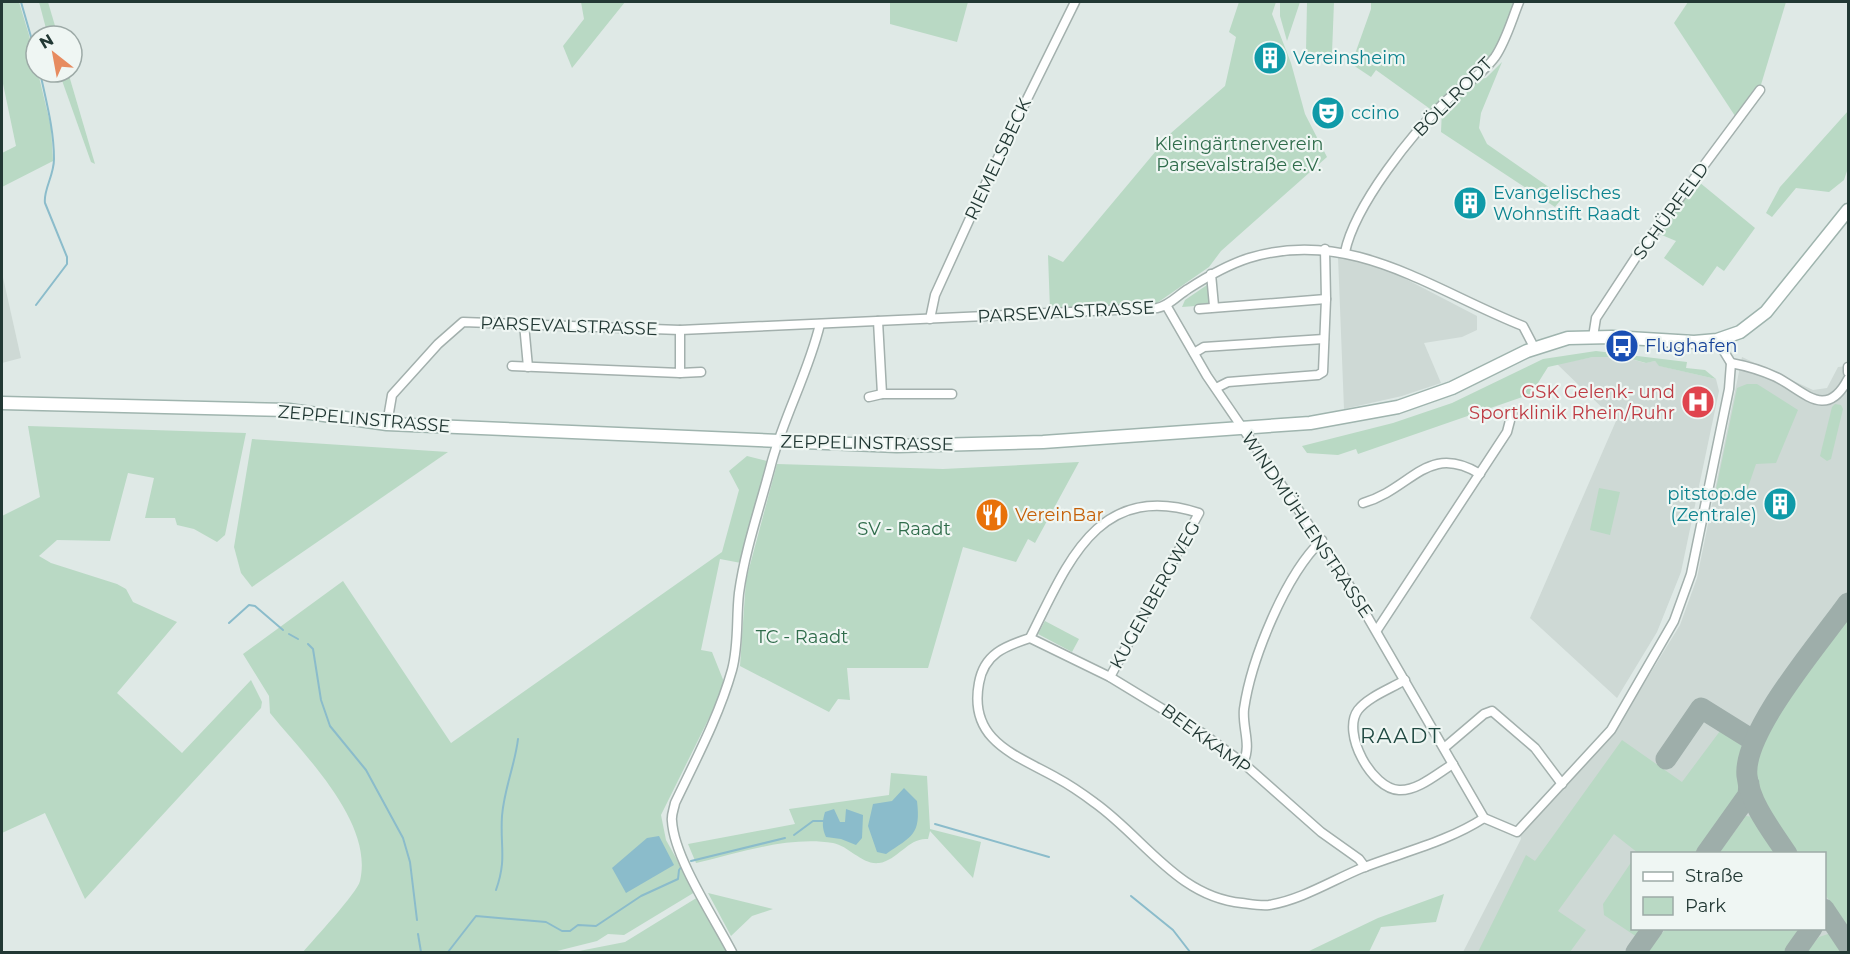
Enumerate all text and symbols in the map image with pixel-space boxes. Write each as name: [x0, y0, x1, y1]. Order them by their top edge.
north arrow: [24, 24, 84, 84]
text: N: [36, 30, 57, 53]
building icon: Vereinsheim: [1252, 40, 1288, 76]
place label: Vereinsheim: [1293, 47, 1406, 69]
street label: BÖLLRODT: [1409, 52, 1498, 141]
street label: RIEMELSBECK: [960, 94, 1036, 224]
theatre icon: ccino: [1310, 95, 1346, 131]
place label: ccino: [1351, 102, 1399, 124]
park label: Kleingärtnerverein Parsevalstraße e.V.: [1154, 133, 1324, 176]
street label: SCHÜRFELD: [1628, 158, 1714, 264]
place label: Evangelisches Wohnstift Raadt: [1493, 182, 1640, 225]
building icon: Evangelisches Wohnstift Raadt: [1452, 185, 1488, 221]
street label: PARSEVALSTRASSE: [977, 296, 1155, 328]
street label: PARSEVALSTRASSE: [480, 312, 658, 340]
bus stop icon: Flughafen: [1604, 328, 1640, 364]
place label: Flughafen: [1645, 335, 1737, 357]
place label: GSK Gelenk- und Sportklinik Rhein/Ruhr: [1469, 381, 1675, 424]
hospital icon: GSK Gelenk- und Sportklinik Rhein/Ruhr: [1680, 384, 1716, 420]
street label: ZEPPELINSTRASSE: [277, 400, 451, 438]
street label: WINDMÜHLENSTRASSE: [1237, 428, 1377, 622]
street label: ZEPPELINSTRASSE: [780, 430, 954, 456]
place label: pitstop.de (Zentrale): [1667, 483, 1757, 526]
building icon: pitstop.de (Zentrale): [1762, 486, 1798, 522]
restaurant icon: VereinBar: [974, 497, 1010, 533]
place label: VereinBar: [1015, 504, 1104, 526]
street label: KUGENBERGWEG: [1105, 517, 1205, 673]
park label: SV - Raadt: [857, 518, 951, 540]
park label: TC - Raadt: [756, 626, 848, 648]
street label: BEEKKAMP: [1157, 699, 1255, 779]
district label: RAADT: [1360, 723, 1442, 748]
legend: [1631, 852, 1826, 930]
text: Straße: [1685, 865, 1744, 887]
text: Park: [1685, 895, 1726, 917]

